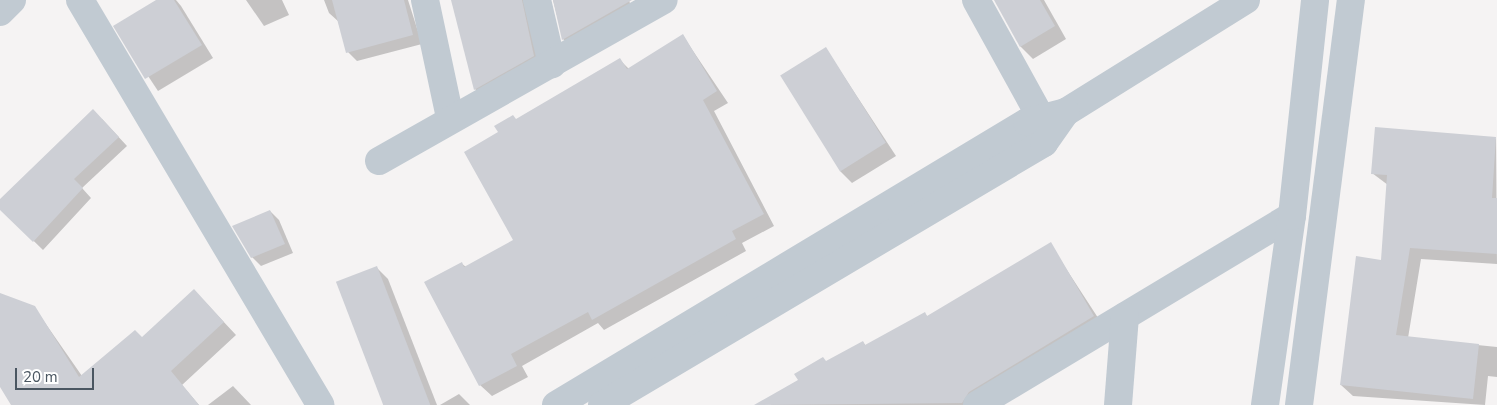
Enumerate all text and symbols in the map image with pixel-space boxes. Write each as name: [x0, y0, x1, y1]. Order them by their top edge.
scale bar: [18, 358, 96, 390]
text: 20 m: [23, 367, 58, 387]

